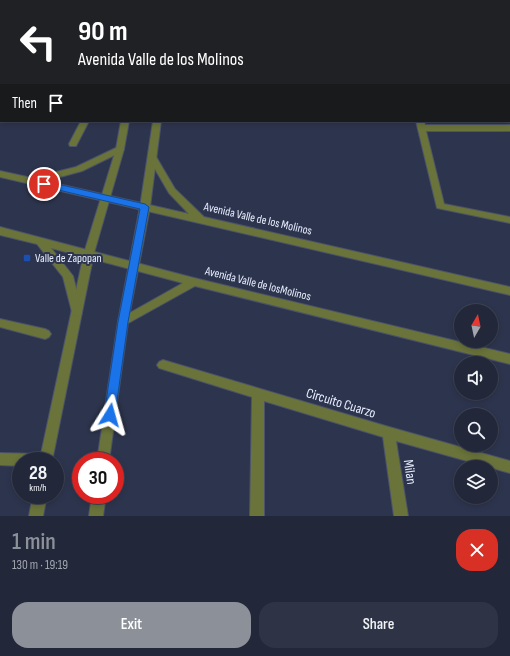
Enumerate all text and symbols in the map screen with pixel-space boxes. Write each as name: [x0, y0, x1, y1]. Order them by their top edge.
text: 90 m: [78, 15, 128, 48]
icon: left: [12, 16, 64, 68]
text: Avenida Valle de los Molinos: [78, 49, 244, 70]
icon: arrive: [45, 92, 67, 114]
text: Then: [12, 94, 37, 113]
pin: [27, 167, 61, 201]
icon: arrive: [33, 173, 55, 195]
street label: Avenida Valle de los Molinos: [201, 199, 314, 239]
place label: Valle de Zapopan: [35, 251, 102, 266]
marker: Valle de Zapopan: [22, 253, 32, 263]
street label: Avenida Valle de losMolinos: [203, 263, 313, 304]
north arrow: [454, 304, 498, 348]
map controls: [454, 304, 498, 504]
button: sound: [454, 356, 498, 400]
street label: Circuito Cuarzo: [304, 384, 378, 422]
position arrow: [89, 394, 131, 436]
button: search: [454, 408, 498, 452]
speed limit sign: 30: [72, 452, 124, 504]
street label: Milan: [400, 458, 420, 486]
button: layers: [454, 460, 498, 504]
text: 28: [29, 461, 47, 485]
text: km/h: [29, 482, 47, 494]
text: 1 min: [12, 527, 56, 556]
button: close: [456, 529, 498, 571]
text: 130 m · 19:19: [12, 557, 68, 573]
button: Exit: [12, 602, 251, 648]
button: Share: [259, 602, 498, 648]

